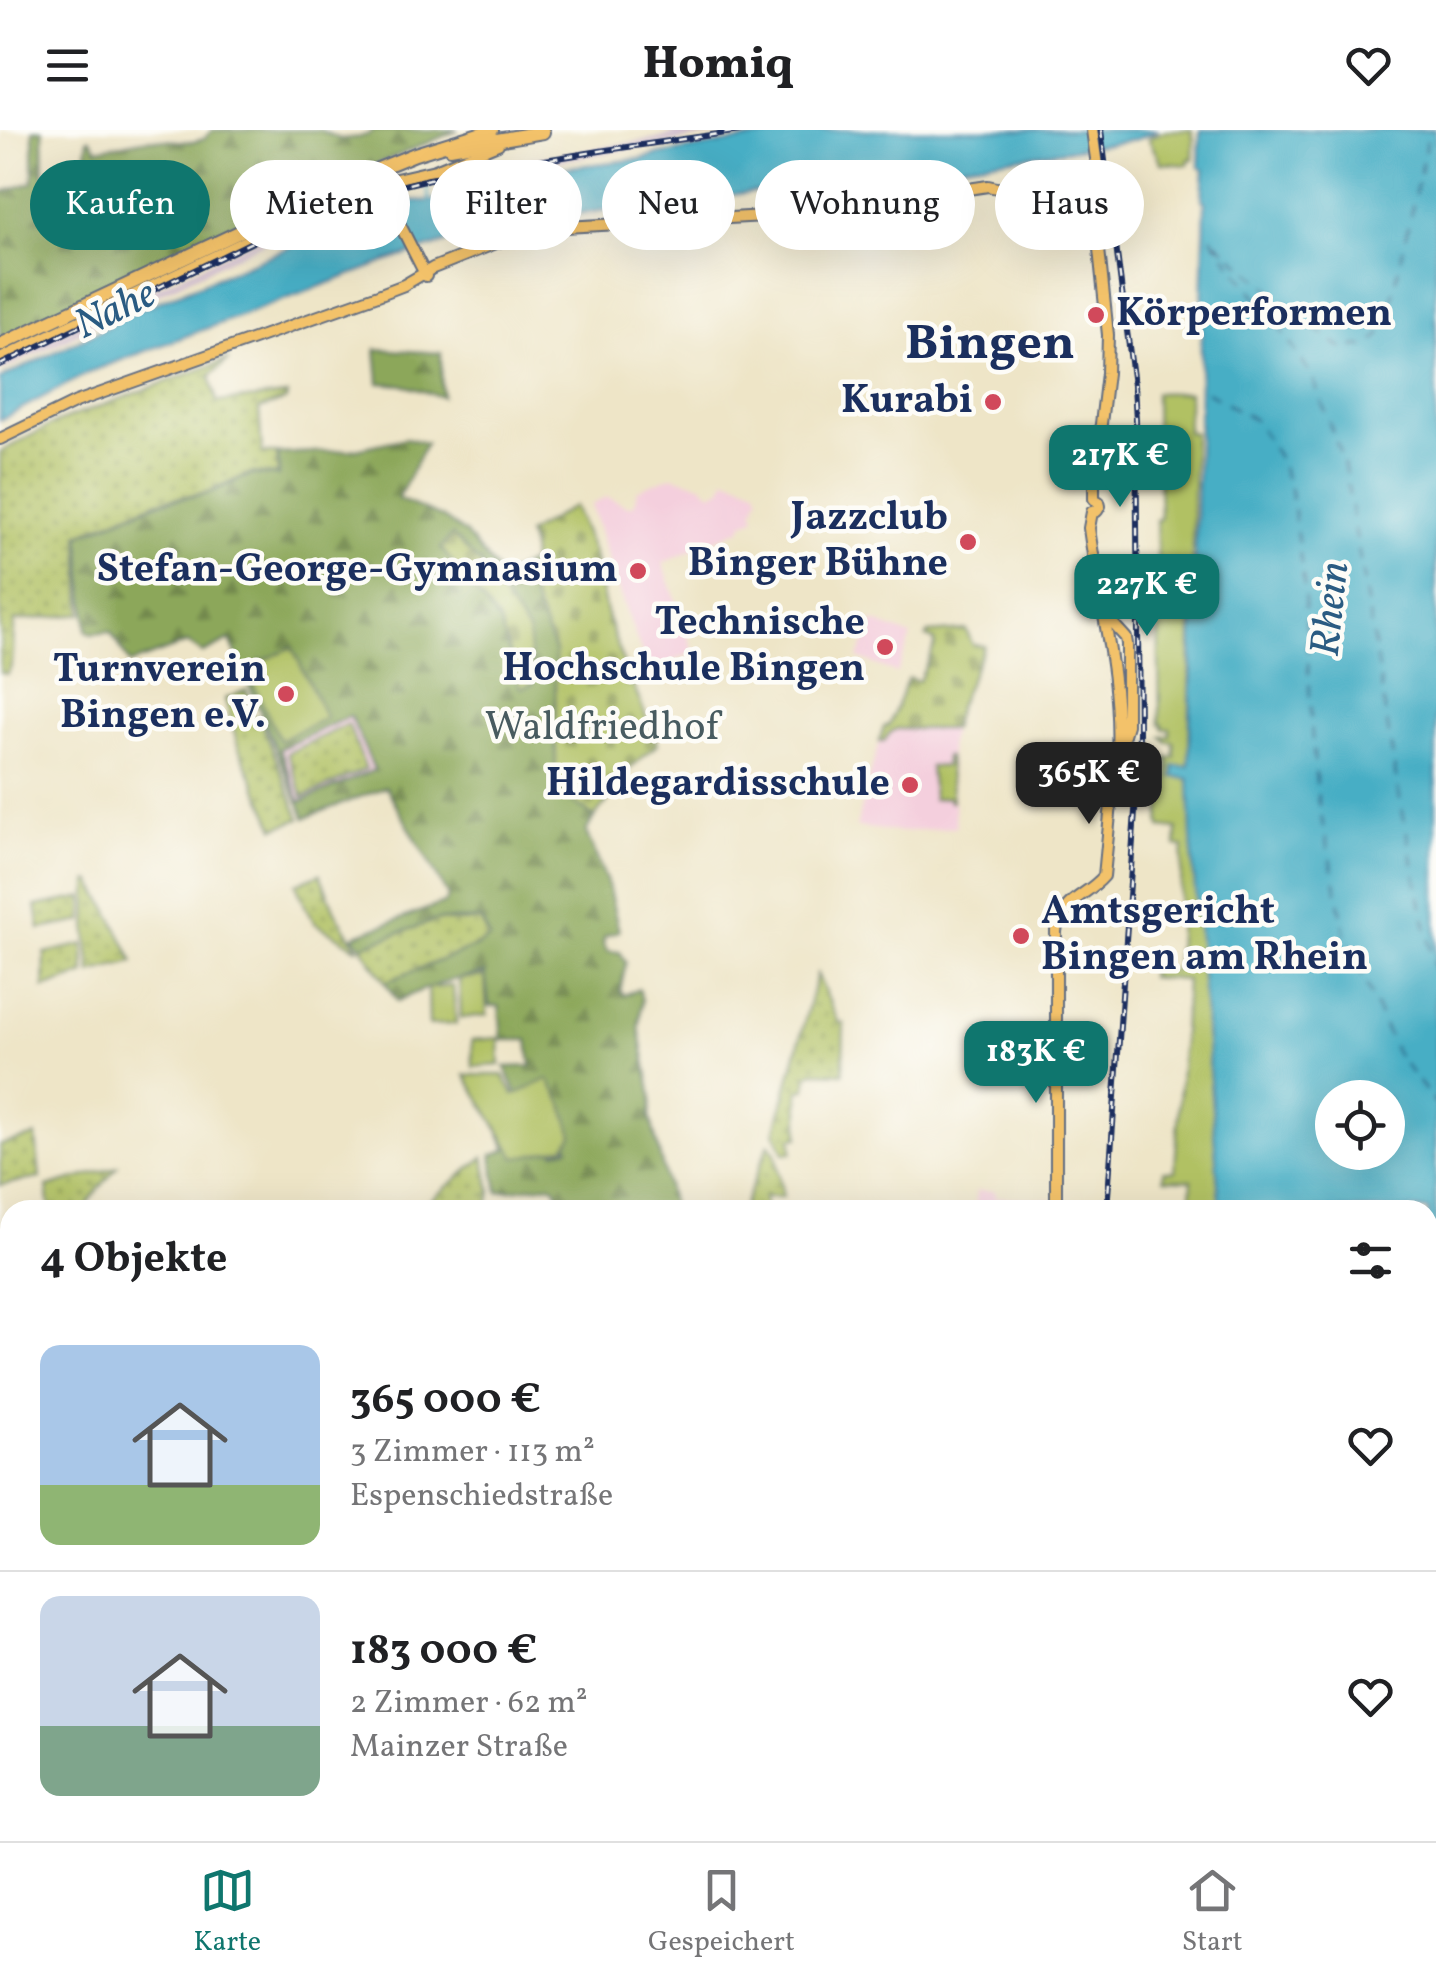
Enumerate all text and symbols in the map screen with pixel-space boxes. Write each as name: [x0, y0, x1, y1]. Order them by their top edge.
text: Homiq: [643, 34, 793, 97]
icon: menu: [40, 38, 95, 93]
icon: heart: [1341, 38, 1396, 93]
chip: Kaufen: [30, 160, 210, 250]
chip: Mieten: [230, 160, 410, 250]
chip: Filter: [430, 160, 582, 250]
chip: Neu: [602, 160, 735, 250]
chip: Wohnung: [755, 160, 975, 250]
chip: Haus: [995, 160, 1144, 250]
water label: Nahe: [66, 266, 166, 356]
place label: Körperformen: [1116, 287, 1392, 343]
marker: Körperformen: [1085, 304, 1107, 326]
district label: Bingen: [905, 310, 1075, 380]
place label: Kurabi: [841, 374, 973, 430]
marker: Kurabi: [982, 391, 1004, 413]
pin: 217K €: [1039, 425, 1201, 510]
text: 217K €: [1071, 435, 1169, 479]
place label: Jazzclub Binger Bühne: [688, 491, 948, 593]
marker: Jazzclub Binger Bühne: [957, 531, 979, 553]
place label: Stefan-George-Gymnasium: [97, 543, 618, 599]
pin: 227K €: [1066, 554, 1228, 639]
water label: Rhein: [1298, 559, 1366, 659]
marker: Stefan-George-Gymnasium: [627, 560, 649, 582]
text: 227K €: [1096, 564, 1198, 608]
place label: Technische Hochschule Bingen: [502, 596, 865, 698]
marker: Technische Hochschule Bingen: [874, 636, 896, 658]
place label: Turnverein Bingen e.V.: [53, 643, 266, 745]
marker: Turnverein Bingen e.V.: [275, 683, 297, 705]
park label: Waldfriedhof: [485, 701, 723, 757]
pin: 365K €: [1008, 742, 1170, 827]
text: 365K €: [1038, 752, 1140, 796]
place label: Hildegardisschule: [546, 757, 890, 813]
marker: Hildegardisschule: [899, 774, 921, 796]
place label: Amtsgericht Bingen am Rhein: [1041, 885, 1368, 987]
marker: Amtsgericht Bingen am Rhein: [1010, 925, 1032, 947]
pin: 183K €: [955, 1021, 1117, 1106]
text: 183K €: [986, 1031, 1086, 1075]
map controls: [1315, 1080, 1405, 1170]
button: locate: [1315, 1080, 1405, 1170]
text: 4 Objekte: [40, 1231, 227, 1290]
icon: filters: [1343, 1233, 1398, 1288]
text: 365 000 €: [350, 1372, 541, 1431]
icon: home: [120, 1385, 240, 1505]
icon: heart: [1343, 1418, 1398, 1473]
text: 3 Zimmer · 113 m²: [350, 1431, 595, 1475]
text: Espenschiedstraße: [350, 1475, 613, 1519]
text: 183 000 €: [350, 1623, 537, 1682]
icon: home: [120, 1636, 240, 1756]
icon: heart: [1343, 1669, 1398, 1724]
text: 2 Zimmer · 62 m²: [350, 1682, 588, 1726]
text: Mainzer Straße: [350, 1726, 568, 1770]
tab: Karte: [193, 1863, 261, 1962]
tab: Gespeichert: [648, 1863, 795, 1962]
tab: Start: [1182, 1863, 1243, 1962]

